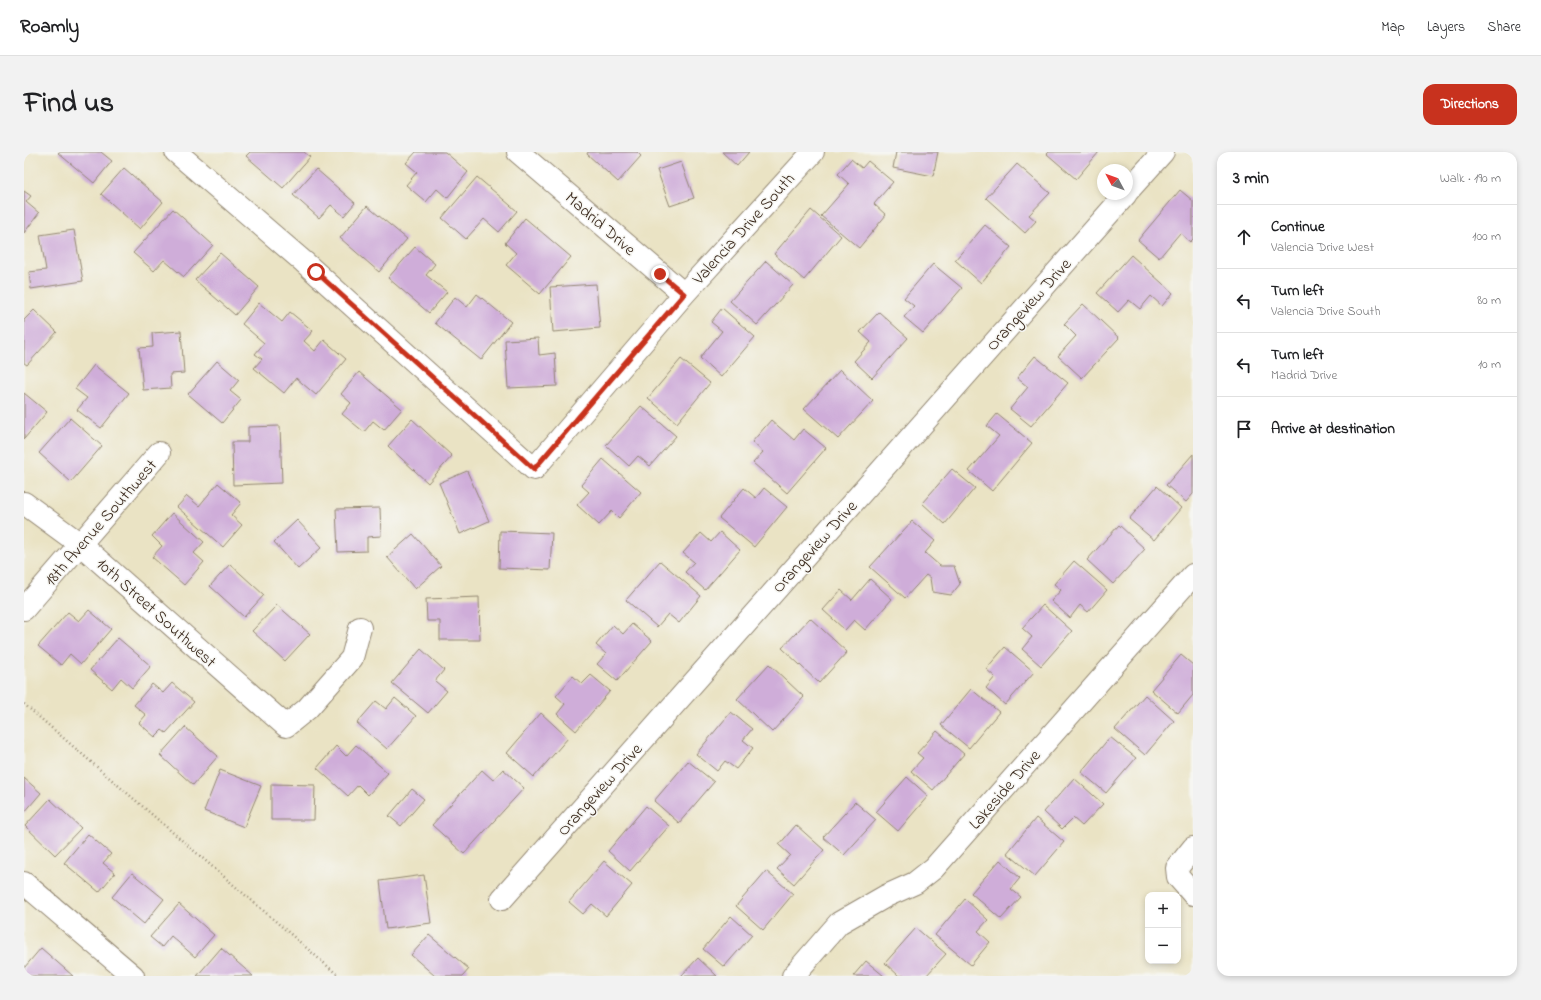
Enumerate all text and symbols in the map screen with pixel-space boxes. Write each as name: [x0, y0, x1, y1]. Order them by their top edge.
text: Roamly: [20, 14, 79, 41]
text: Map: [1381, 17, 1405, 38]
text: Layers: [1427, 17, 1465, 38]
text: Share: [1487, 17, 1521, 38]
text: Find us: [24, 84, 114, 125]
button: Directions: [1423, 84, 1517, 125]
north arrow: [1097, 164, 1133, 200]
text: 3 min: [1233, 166, 1269, 191]
street label: Valencia Drive South: [686, 167, 801, 291]
text: Walk · 190 m: [1440, 169, 1501, 188]
street label: Madrid Drive: [559, 186, 641, 262]
text: Continue: [1271, 216, 1325, 238]
icon: ahead: [1233, 226, 1255, 248]
text: 100 m: [1472, 227, 1501, 246]
text: Valencia Drive West: [1271, 238, 1374, 257]
street label: Orangeview Drive: [981, 253, 1079, 358]
route start: [307, 263, 325, 281]
route end: [651, 265, 669, 283]
text: Turn left: [1271, 280, 1324, 302]
icon: left: [1233, 290, 1255, 312]
text: 80 m: [1477, 291, 1501, 310]
text: Valencia Drive South: [1271, 302, 1380, 321]
text: Turn left: [1271, 344, 1324, 366]
icon: left: [1233, 354, 1255, 376]
text: 10 m: [1478, 355, 1501, 374]
text: Madrid Drive: [1271, 366, 1337, 385]
icon: arrive: [1233, 418, 1255, 440]
text: Arrive at destination: [1271, 418, 1395, 440]
street label: 18th Avenue Southwest: [39, 454, 164, 592]
street label: Orangeview Drive: [767, 495, 865, 600]
street label: 10th Street Southwest: [90, 552, 222, 674]
street label: Orangeview Drive: [552, 738, 650, 843]
street label: Lakeside Drive: [963, 744, 1047, 836]
map controls: [1145, 892, 1181, 964]
button: +: [1145, 892, 1181, 928]
button: −: [1145, 928, 1181, 964]

